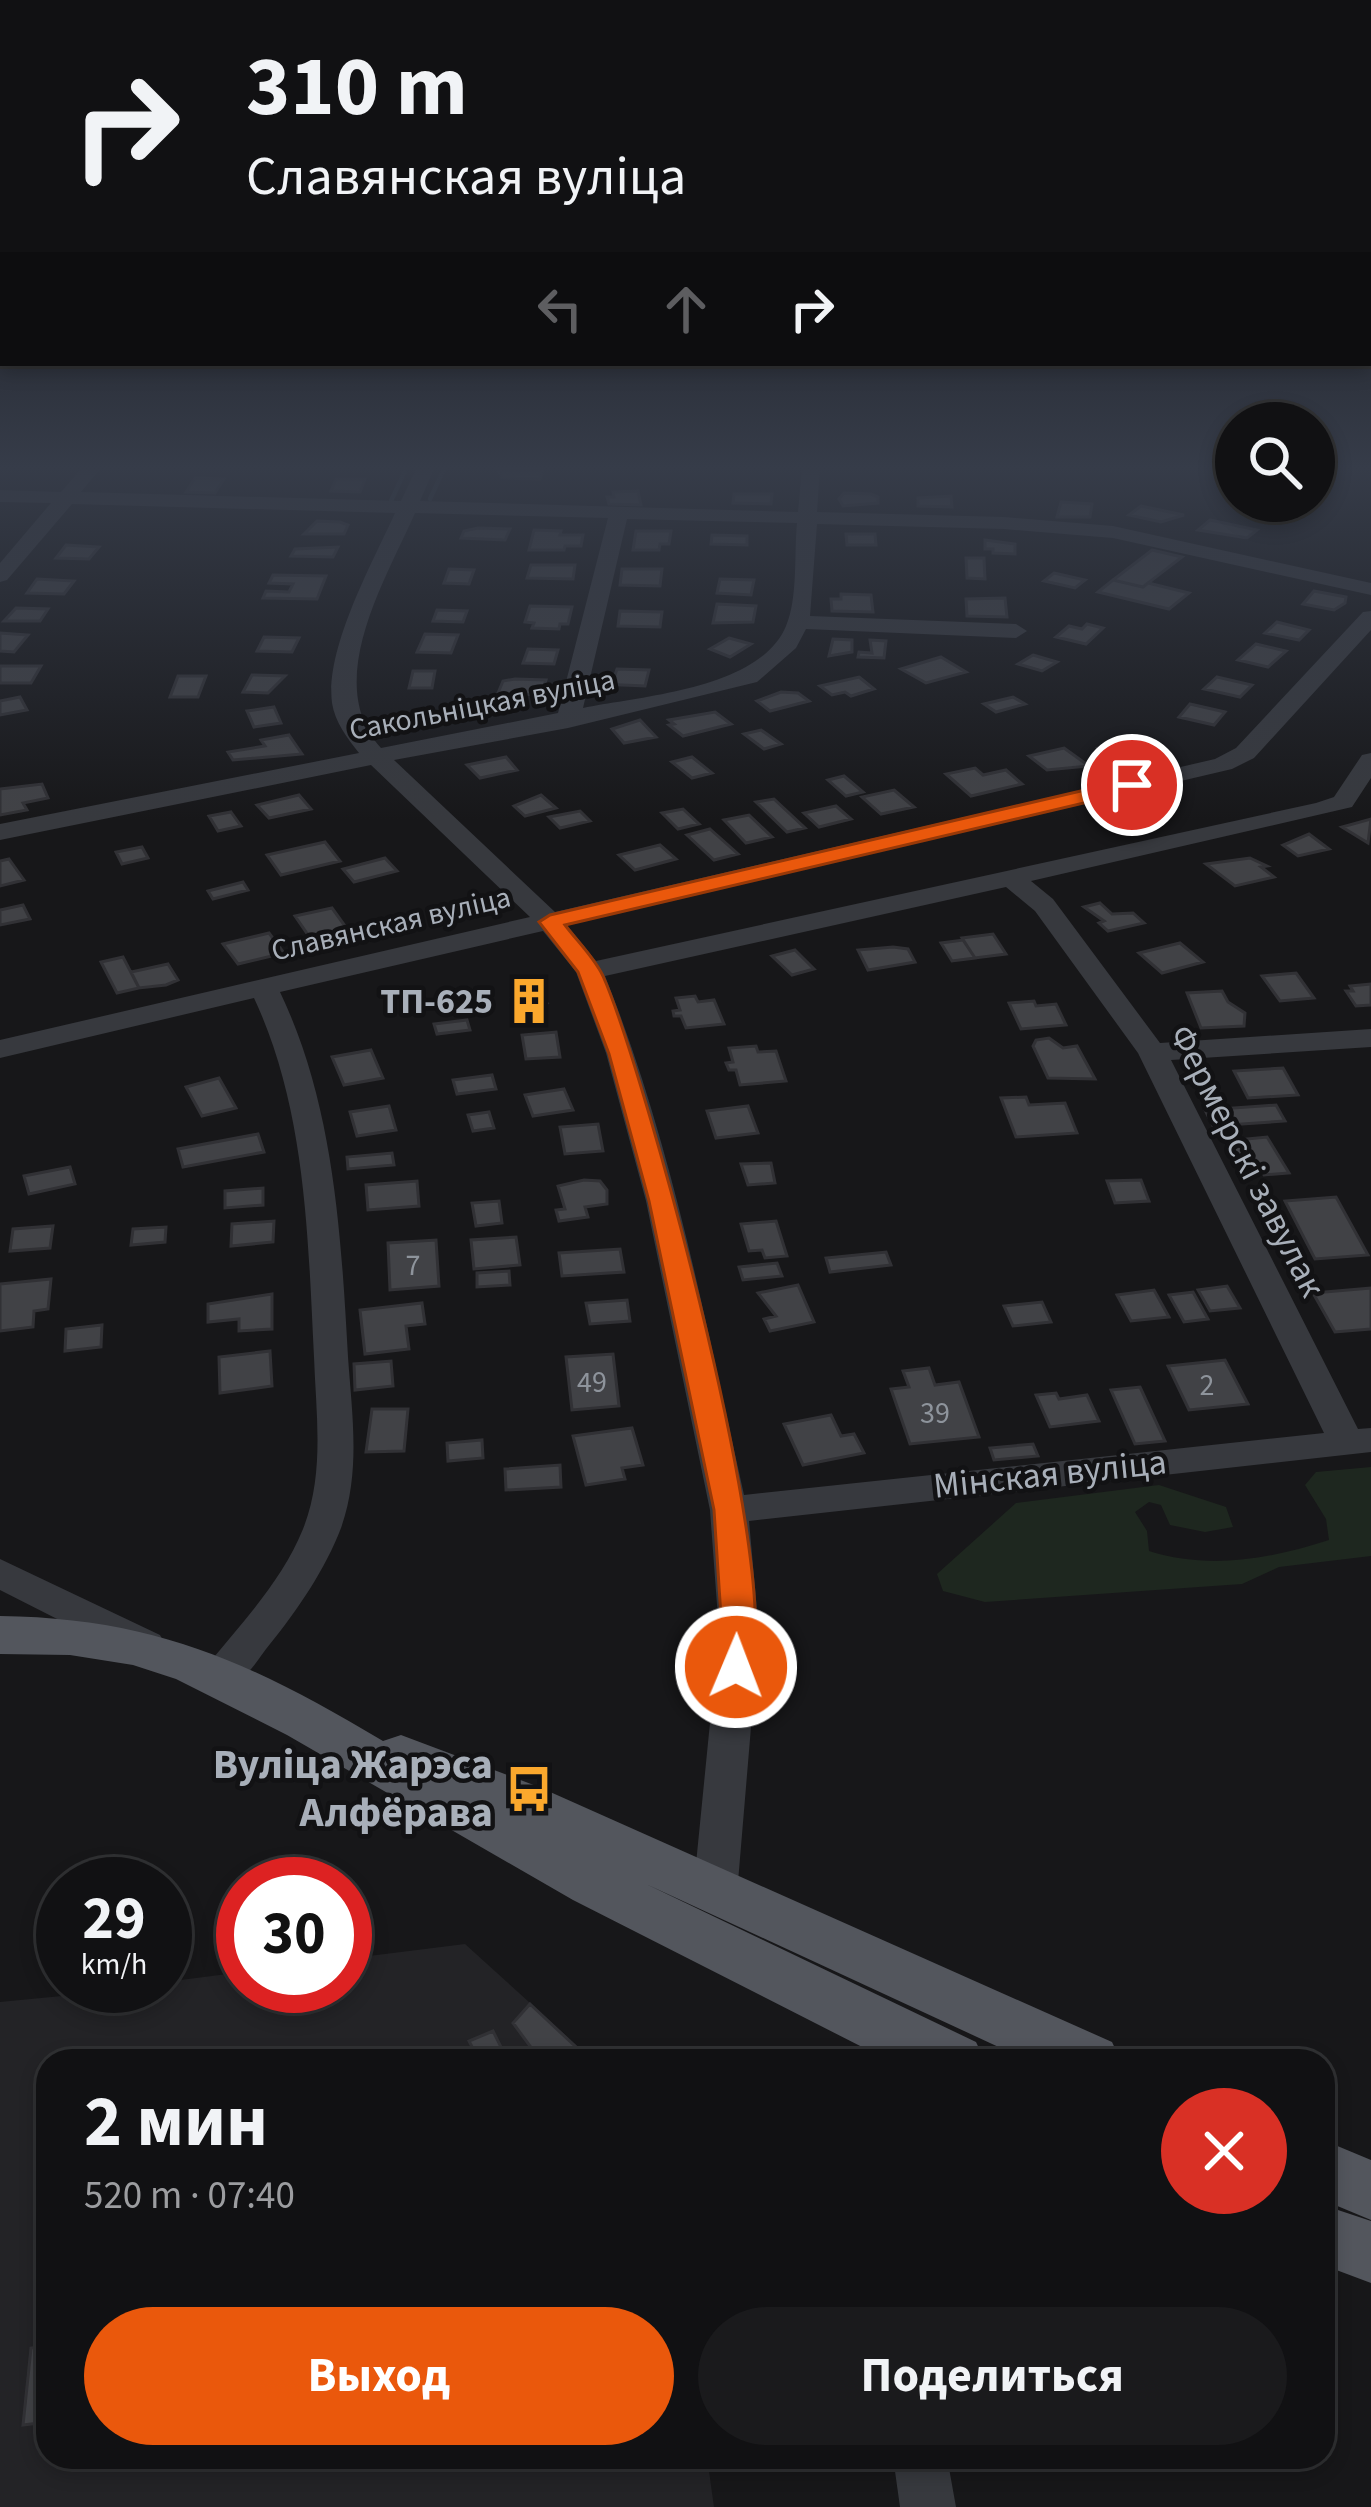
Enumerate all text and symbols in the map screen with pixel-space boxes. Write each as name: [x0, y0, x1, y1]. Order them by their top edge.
text: 310 m: [246, 28, 468, 148]
icon: right: [48, 48, 204, 204]
text: Славянская вуліца: [246, 139, 686, 216]
icon: left: [527, 276, 593, 342]
icon: ahead: [653, 276, 719, 342]
icon: right: [779, 276, 845, 342]
map controls: [1215, 402, 1335, 522]
button: search: [1215, 402, 1335, 522]
street label: Сакольніцкая вуліца: [345, 658, 619, 752]
pin: [1081, 734, 1183, 836]
icon: arrive: [1099, 752, 1165, 818]
street label: Славянская вуліца: [267, 876, 515, 972]
place label: ТП-625: [380, 976, 493, 1027]
building icon: ТП-625: [504, 976, 554, 1026]
street label: Фермерскі завулак: [1156, 1016, 1338, 1306]
house number: 7: [406, 1244, 420, 1287]
house number: 49: [577, 1361, 607, 1404]
house number: 2: [1200, 1364, 1214, 1407]
house number: 39: [920, 1392, 950, 1435]
street label: Мінская вуліца: [931, 1436, 1169, 1512]
position arrow: [673, 1604, 799, 1730]
place label: Вуліца Жарэса Алфёрава: [213, 1735, 493, 1843]
bus stop icon: Вуліца Жарэса Алфёрава: [504, 1764, 554, 1814]
speed limit sign: 30: [216, 1857, 372, 2013]
text: 29: [82, 1877, 146, 1962]
text: km/h: [81, 1943, 147, 1986]
text: 2 мин: [84, 2071, 268, 2174]
button: close: [1161, 2088, 1287, 2214]
text: 520 m · 07:40: [84, 2168, 295, 2224]
button: Выход: [84, 2307, 674, 2445]
button: Поделиться: [698, 2307, 1287, 2445]

